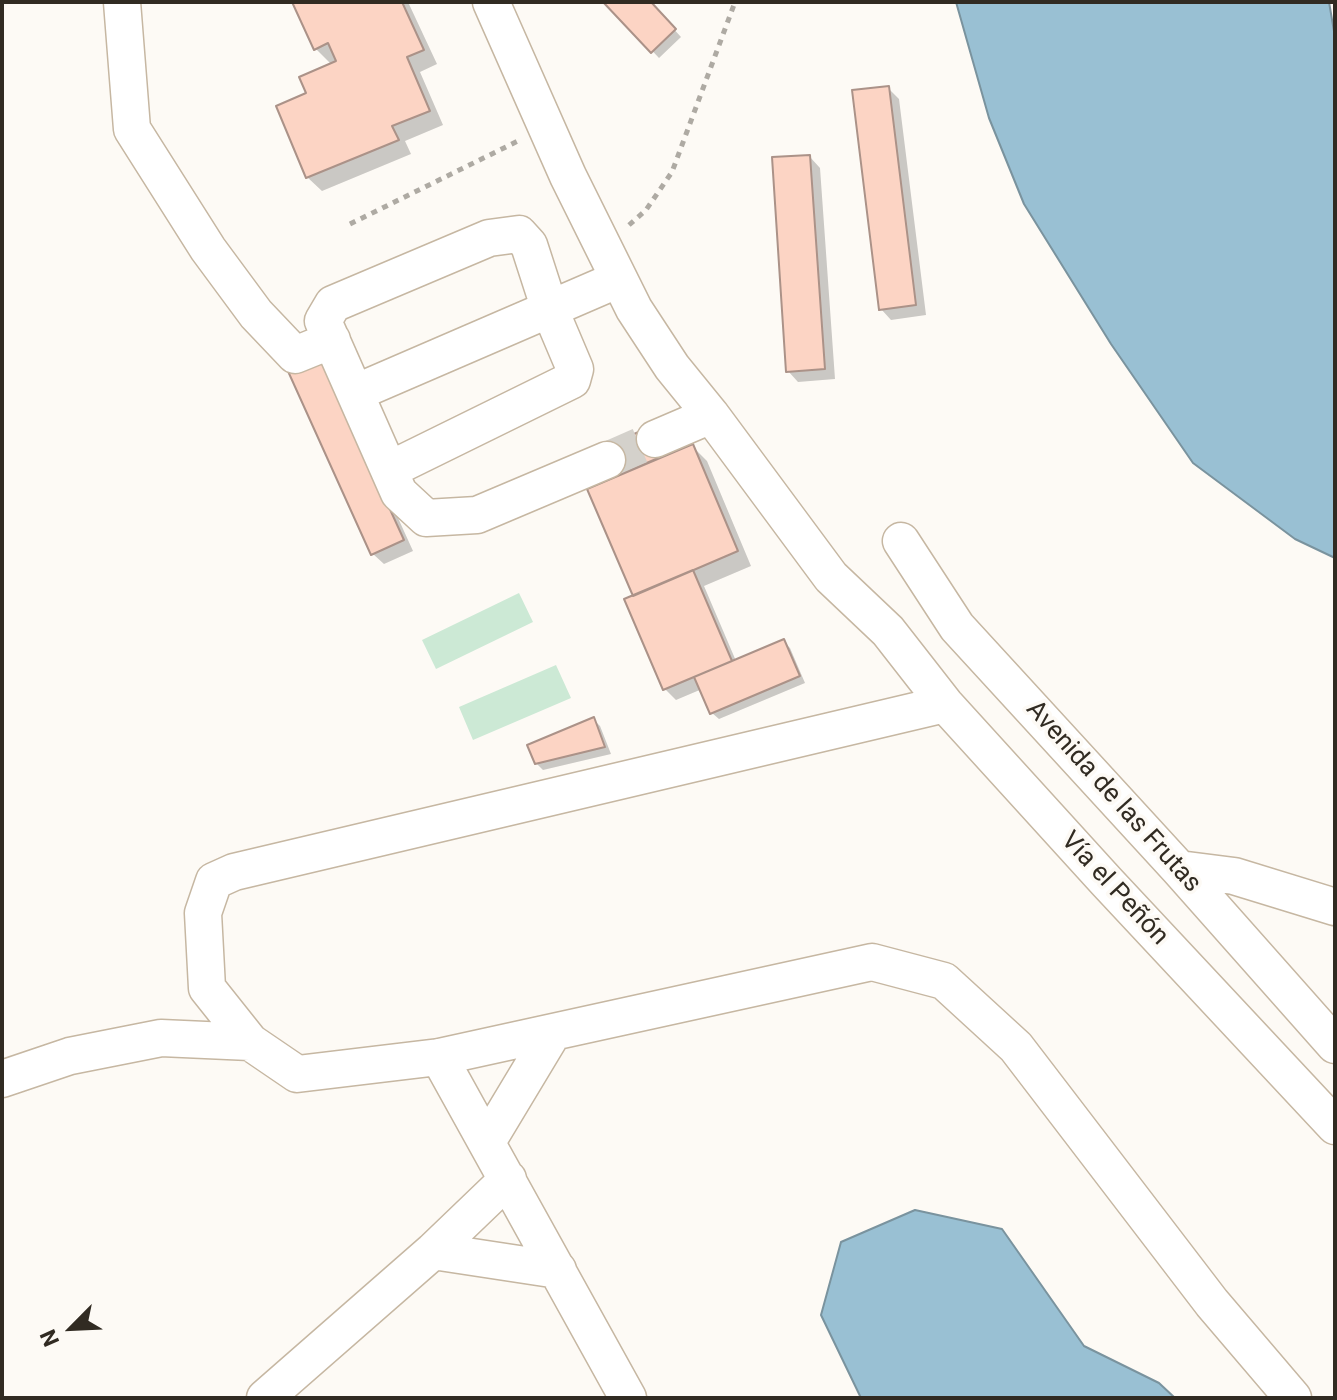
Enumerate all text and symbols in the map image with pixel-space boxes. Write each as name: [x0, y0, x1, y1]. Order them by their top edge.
street label: Avenida de las Frutas: [1019, 695, 1207, 899]
street label: Vía el Peñón: [1054, 826, 1174, 952]
north arrow: [32, 1288, 112, 1368]
text: N: [35, 1326, 64, 1350]

